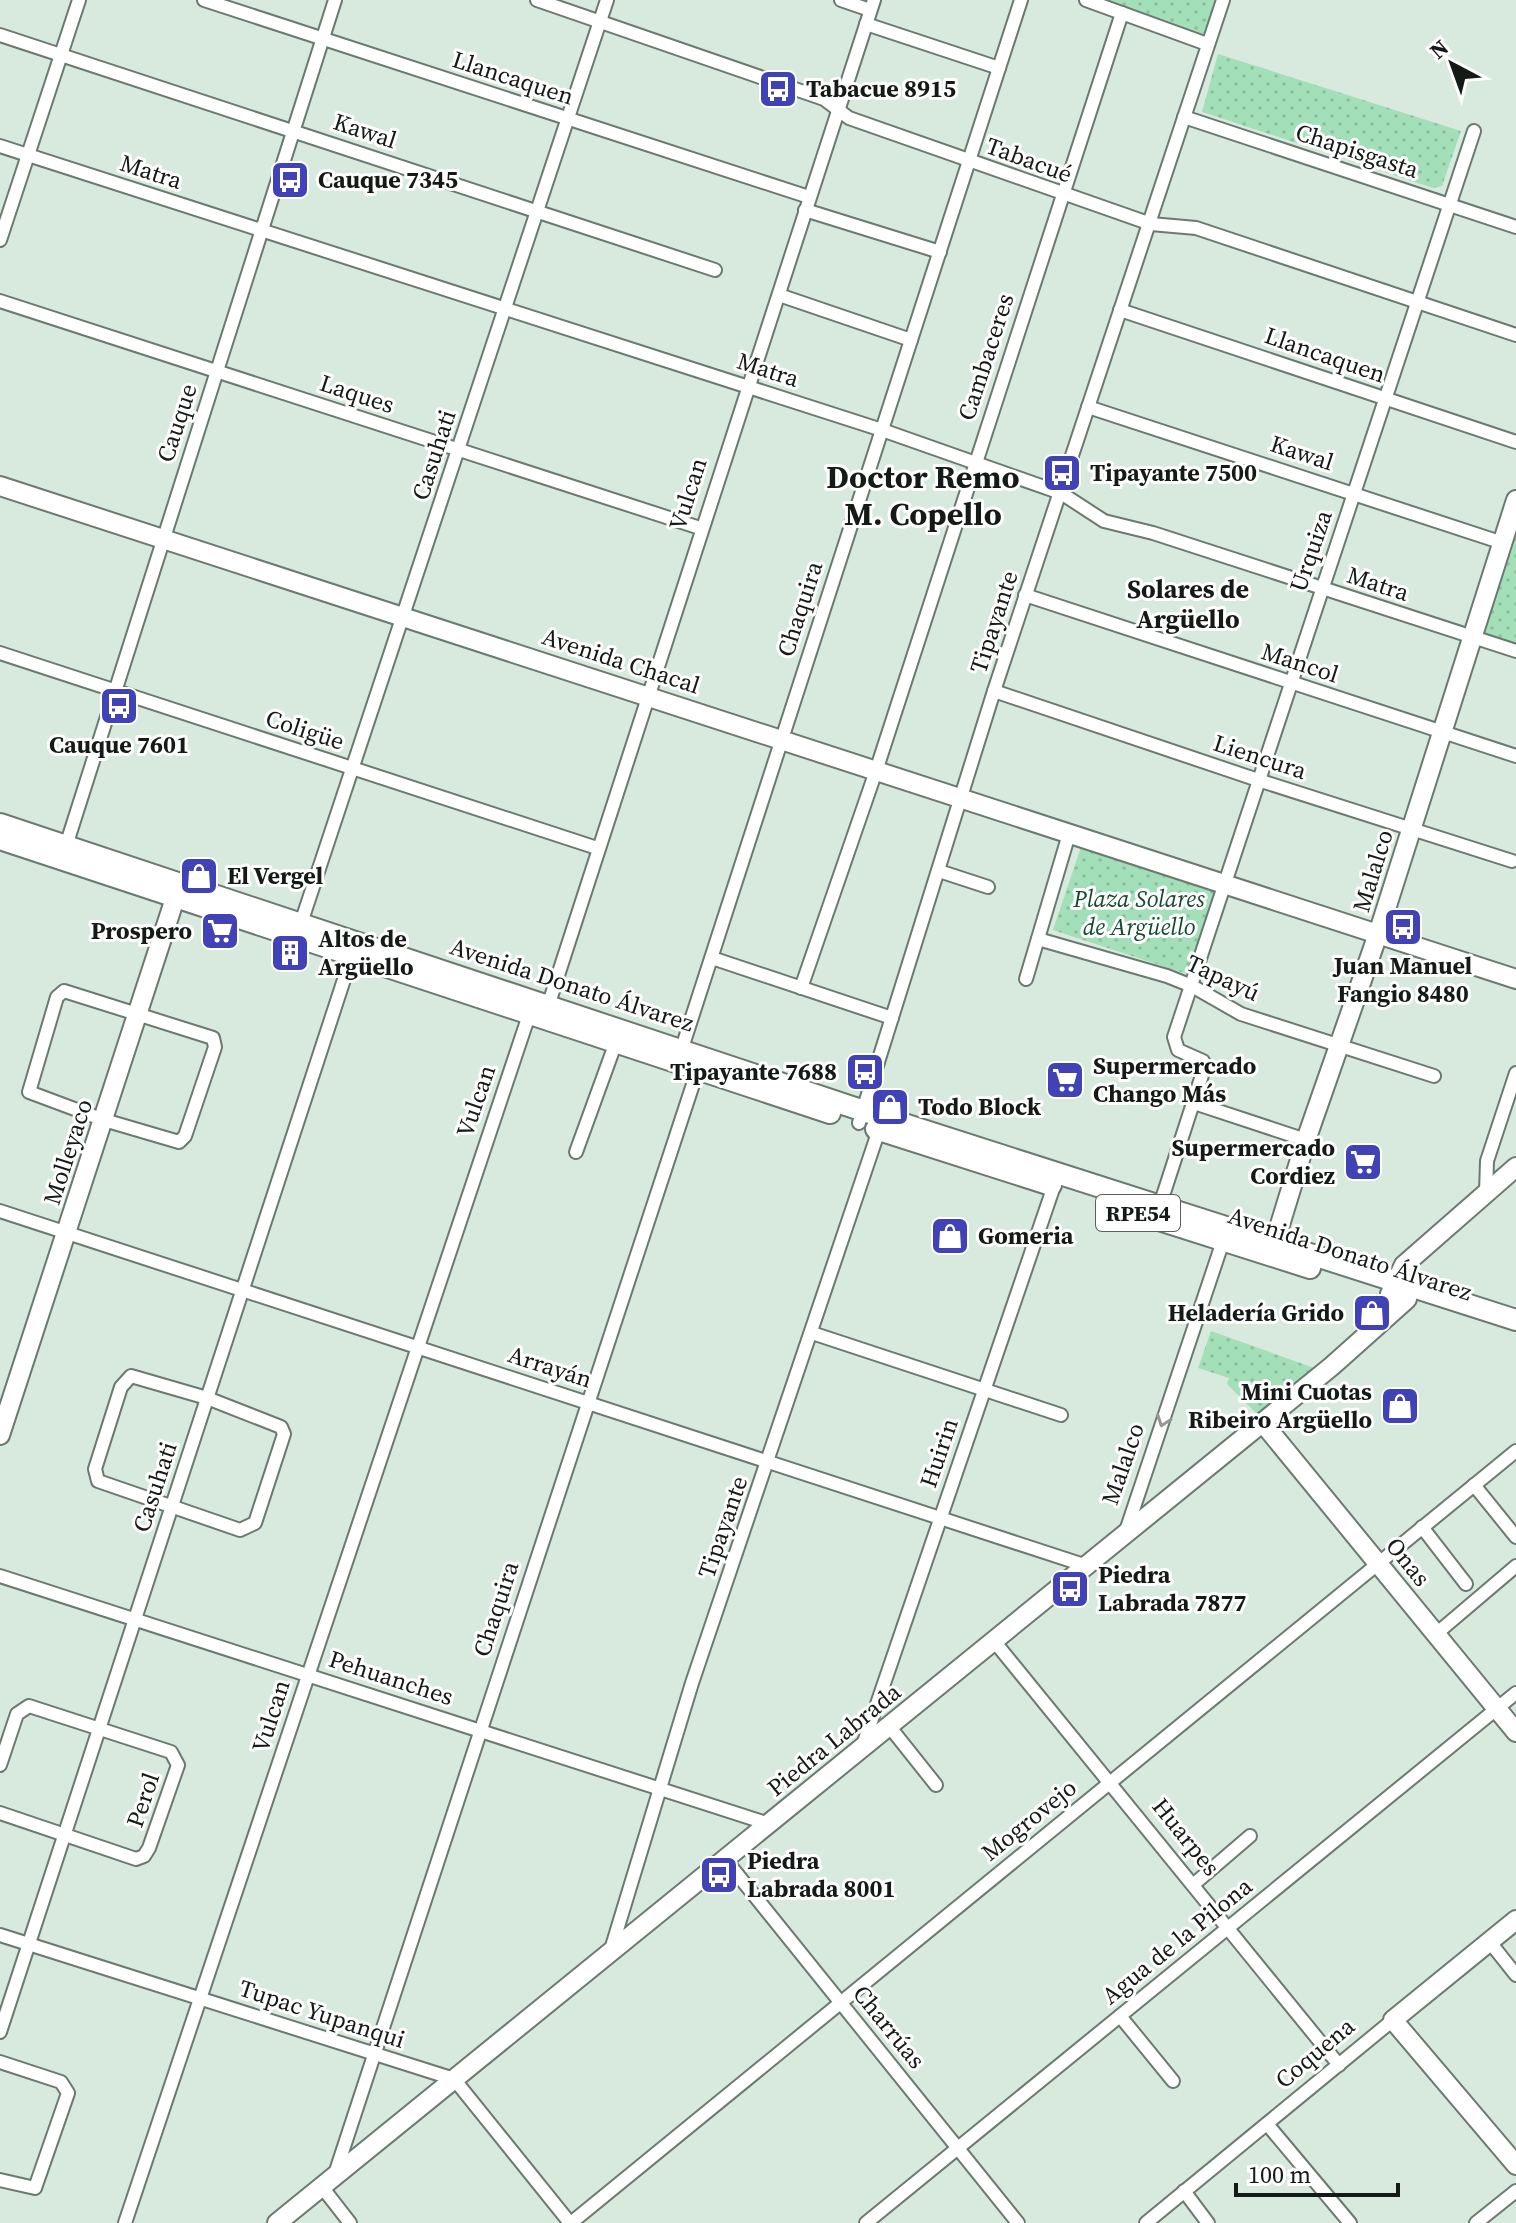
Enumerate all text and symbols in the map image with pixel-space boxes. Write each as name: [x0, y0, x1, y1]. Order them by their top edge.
north arrow: [1412, 24, 1492, 104]
text: N: [1423, 32, 1455, 65]
street label: Llancaquen: [448, 42, 578, 113]
bus stop icon: Tabacue 8915: [757, 68, 799, 110]
place label: Tabacue 8915: [806, 72, 956, 105]
street label: Kawal: [329, 105, 401, 156]
street label: Chapisgasta: [1291, 115, 1424, 186]
street label: Tabacué: [981, 129, 1077, 190]
street label: Matra: [116, 146, 187, 197]
bus stop icon: Cauque 7345: [269, 159, 311, 201]
place label: Cauque 7345: [318, 163, 458, 196]
street label: Cambaceres: [950, 289, 1022, 424]
street label: Llancaquen: [1260, 318, 1390, 391]
street label: Matra: [733, 344, 804, 395]
street label: Laques: [316, 366, 399, 421]
street label: Cauque: [148, 379, 205, 466]
street label: Casuhati: [403, 405, 464, 504]
street label: Kawal: [1266, 427, 1338, 478]
bus stop icon: Tipayante 7500: [1041, 452, 1083, 494]
street label: Vulcan: [660, 453, 715, 534]
district label: Doctor Remo M. Copello: [826, 455, 1020, 536]
place label: Tipayante 7500: [1090, 456, 1257, 489]
street label: Urquiza: [1281, 505, 1340, 596]
street label: Chaquira: [769, 556, 831, 661]
street label: Matra: [1343, 558, 1414, 609]
street label: Tipayante: [961, 566, 1026, 677]
district label: Solares de Argüello: [1127, 571, 1249, 637]
street label: Avenida Chacal: [538, 619, 704, 702]
street label: Mancol: [1257, 635, 1343, 691]
bus stop icon: Cauque 7601: [98, 685, 140, 727]
street label: Coligüe: [262, 701, 349, 758]
street label: Liencura: [1209, 726, 1312, 787]
place label: Cauque 7601: [49, 728, 189, 761]
street label: Malalco: [1344, 826, 1401, 916]
shop icon: El Vergel: [178, 855, 220, 897]
place label: El Vergel: [227, 859, 323, 892]
park label: Plaza Solares de Argüello: [1072, 882, 1205, 943]
bus stop icon: Juan Manuel Fangio 8480: [1382, 906, 1424, 948]
supermarket icon: Prospero: [199, 910, 241, 952]
place label: Prospero: [91, 914, 192, 947]
place label: Altos de Argüello: [318, 922, 414, 983]
street label: Avenida Donato Álvarez: [446, 929, 698, 1040]
building icon: Altos de Argüello: [269, 932, 311, 974]
street label: Tapayú: [1181, 946, 1265, 1009]
place label: Juan Manuel Fangio 8480: [1332, 949, 1473, 1010]
place label: Supermercado Chango Más: [1093, 1049, 1256, 1110]
bus stop icon: Tipayante 7688: [844, 1051, 886, 1093]
place label: Tipayante 7688: [670, 1055, 837, 1088]
supermarket icon: Supermercado Chango Más: [1044, 1059, 1086, 1101]
street label: Vulcan: [448, 1060, 503, 1141]
shop icon: Todo Block: [869, 1086, 911, 1128]
place label: Todo Block: [918, 1090, 1042, 1123]
street label: Molleyaco: [35, 1095, 100, 1209]
place label: Supermercado Cordiez: [1172, 1131, 1335, 1192]
supermarket icon: Supermercado Cordiez: [1342, 1141, 1384, 1183]
road number: RPE54: [1096, 1195, 1180, 1231]
street label: Avenida Donato Álvarez: [1224, 1198, 1476, 1309]
shop icon: Gomeria: [929, 1215, 971, 1257]
place label: Gomeria: [978, 1219, 1074, 1252]
shop icon: Heladería Grido: [1351, 1292, 1393, 1334]
place label: Heladería Grido: [1168, 1296, 1344, 1329]
street label: Arrayán: [504, 1337, 596, 1396]
place label: Mini Cuotas Ribeiro Argüello: [1188, 1375, 1372, 1436]
shop icon: Mini Cuotas Ribeiro Argüello: [1379, 1385, 1421, 1427]
one-way arrow: [1156, 1413, 1172, 1427]
street label: Huirin: [911, 1414, 966, 1492]
street label: Malalco: [1093, 1418, 1152, 1509]
street label: Casuhati: [124, 1437, 185, 1536]
street label: Tipayante: [690, 1471, 755, 1582]
street label: Onas: [1379, 1530, 1438, 1593]
street label: Chaquira: [465, 1556, 527, 1661]
place label: Piedra Labrada 7877: [1098, 1558, 1247, 1619]
bus stop icon: Piedra Labrada 7877: [1049, 1568, 1091, 1610]
street label: Pehuanches: [325, 1642, 458, 1713]
street label: Vulcan: [243, 1675, 298, 1756]
street label: Piedra Labrada: [760, 1675, 908, 1804]
street label: Perol: [118, 1768, 167, 1832]
street label: Mogrovejo: [974, 1771, 1083, 1868]
street label: Huarpes: [1145, 1791, 1228, 1883]
place label: Piedra Labrada 8001: [747, 1844, 896, 1905]
bus stop icon: Piedra Labrada 8001: [698, 1854, 740, 1896]
street label: Agua de la Pilona: [1094, 1869, 1260, 2012]
street label: Tupac Yupanqui: [235, 1971, 409, 2056]
street label: Charrúas: [846, 1978, 933, 2075]
street label: Coquena: [1268, 2009, 1362, 2096]
scale bar: [1236, 2147, 1398, 2197]
text: 100 m: [1248, 2158, 1311, 2191]

